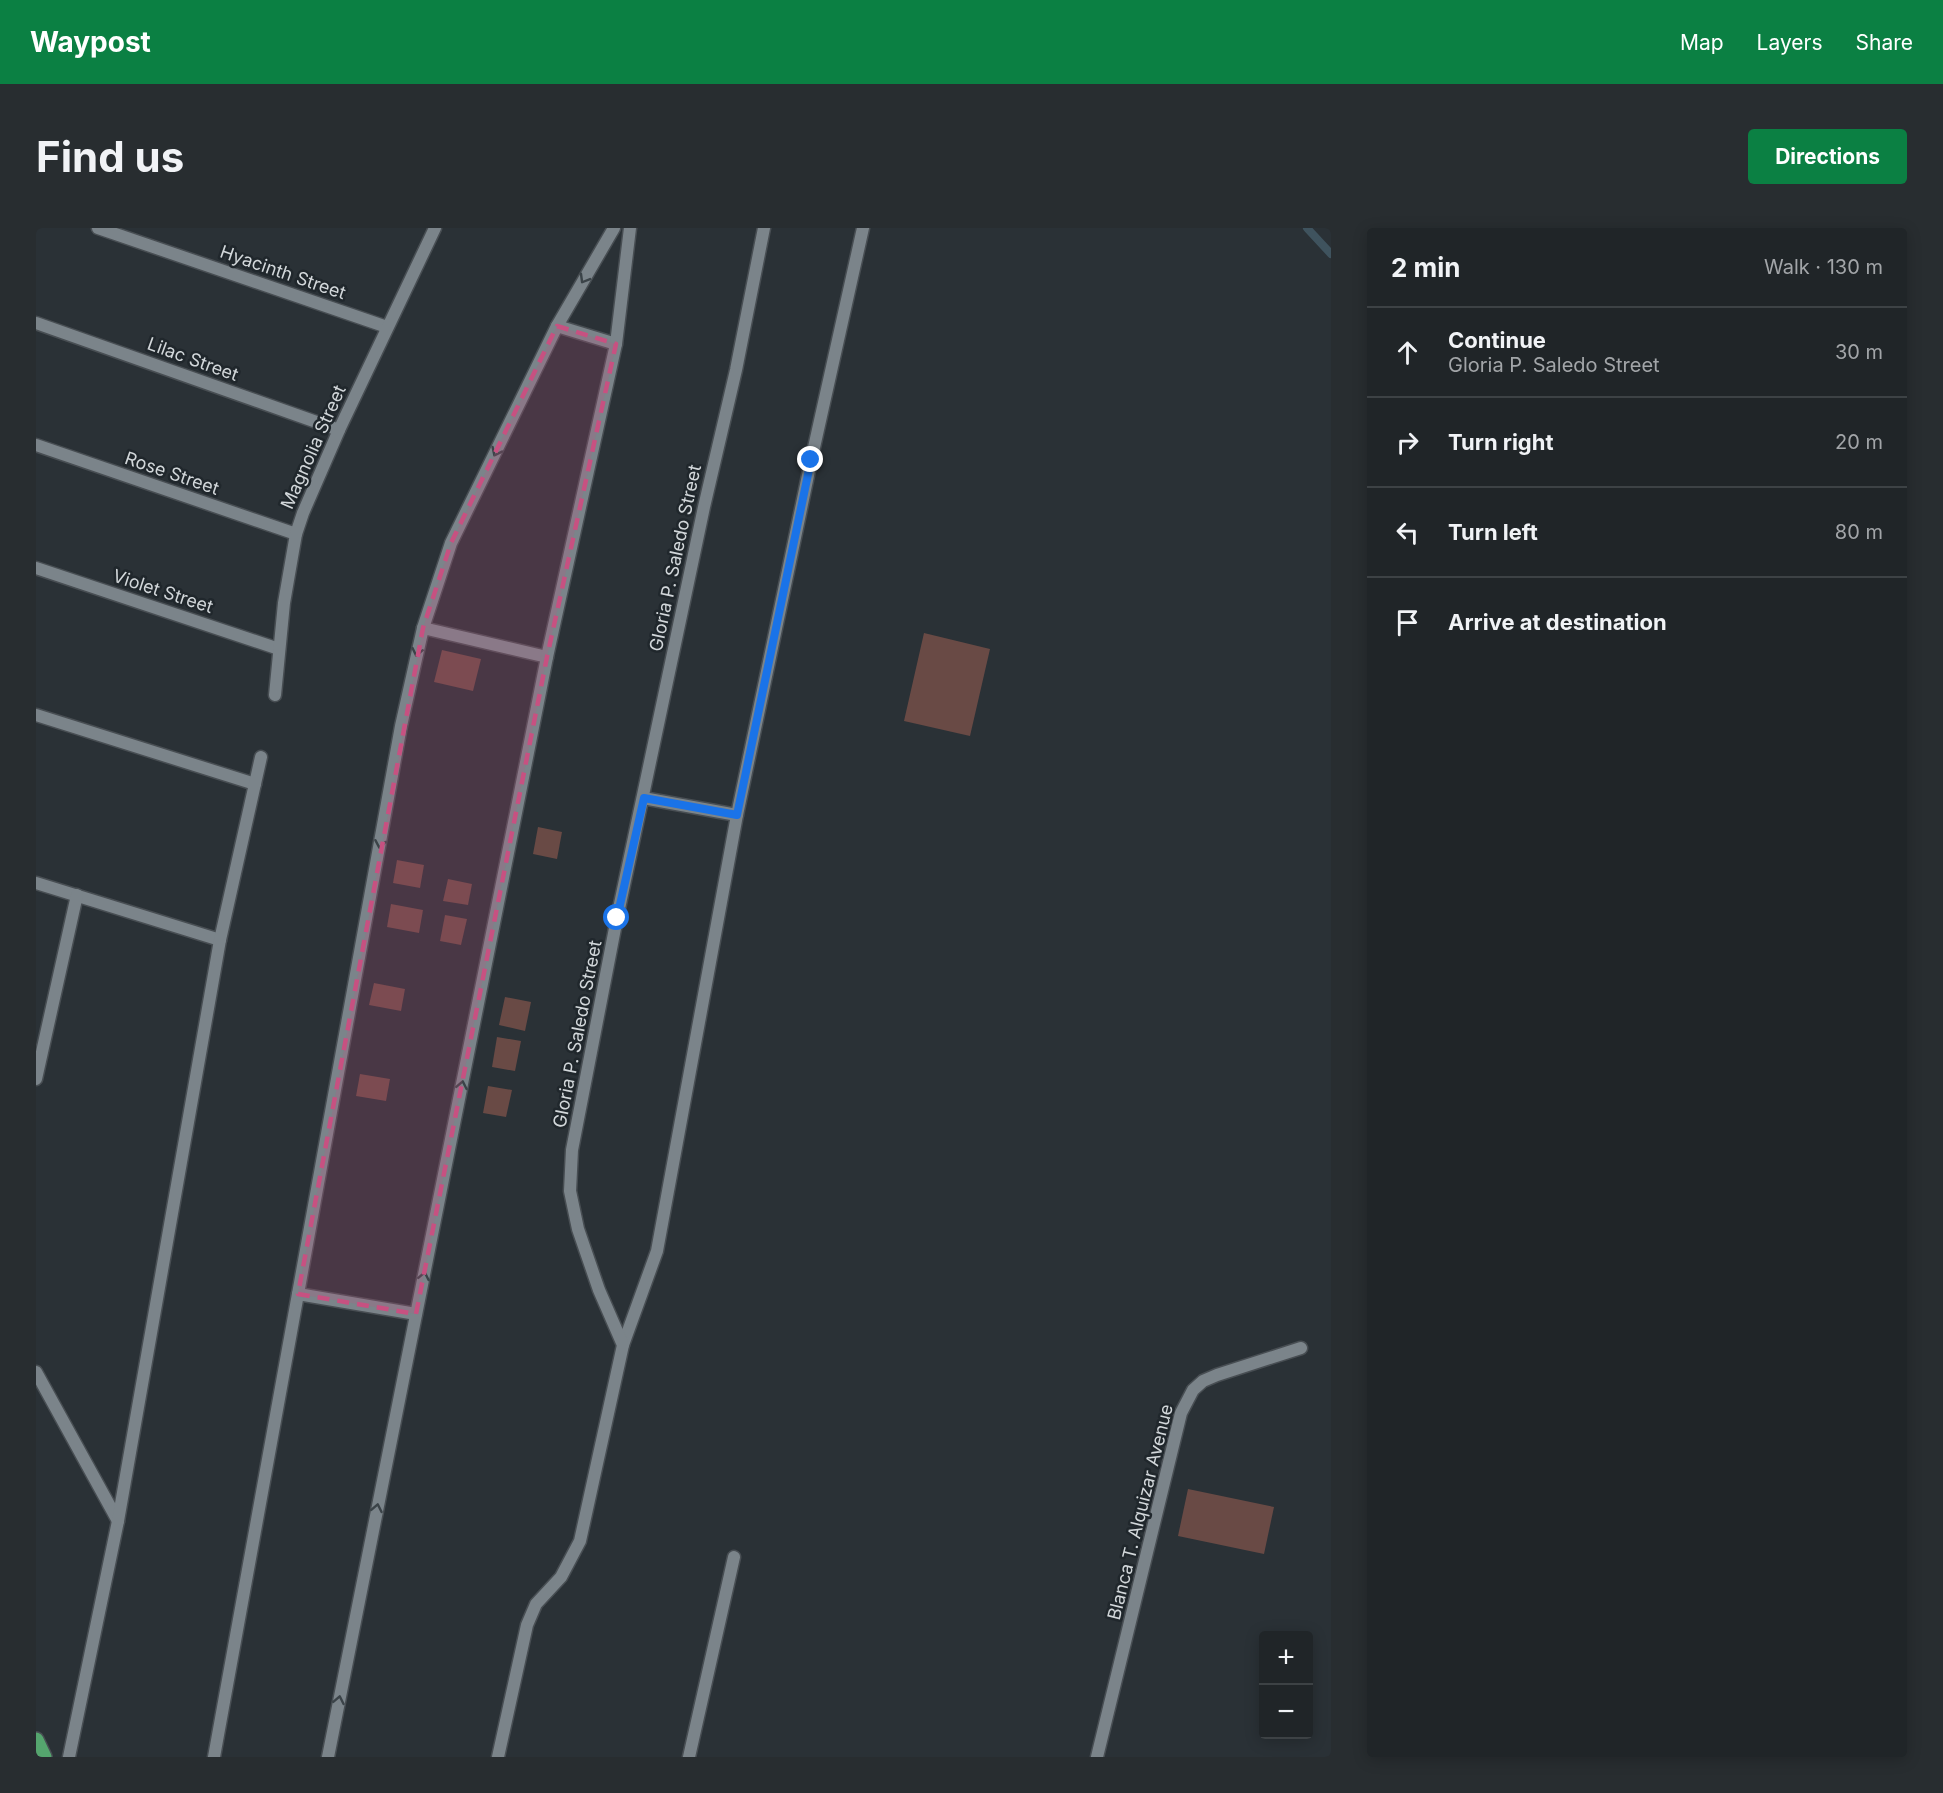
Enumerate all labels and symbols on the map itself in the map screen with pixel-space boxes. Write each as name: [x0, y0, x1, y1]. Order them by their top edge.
street label: Hyacinth Street: [218, 241, 349, 303]
one-way arrow: [580, 272, 592, 283]
street label: Lilac Street: [145, 333, 241, 385]
street label: Magnolia Street: [276, 382, 350, 512]
one-way arrow: [491, 446, 503, 457]
route end: [797, 446, 823, 472]
street label: Rose Street: [122, 447, 222, 499]
street label: Gloria P. Saledo Street: [645, 463, 705, 653]
street label: Violet Street: [110, 565, 216, 617]
one-way arrow: [412, 647, 425, 657]
one-way arrow: [374, 839, 387, 849]
route start: [603, 904, 629, 930]
street label: Gloria P. Saledo Street: [549, 938, 606, 1130]
one-way arrow: [455, 1080, 468, 1090]
one-way arrow: [417, 1271, 430, 1281]
street label: Blanca T. Alquizar Avenue: [1103, 1402, 1177, 1622]
one-way arrow: [370, 1504, 383, 1514]
one-way arrow: [332, 1695, 345, 1705]

